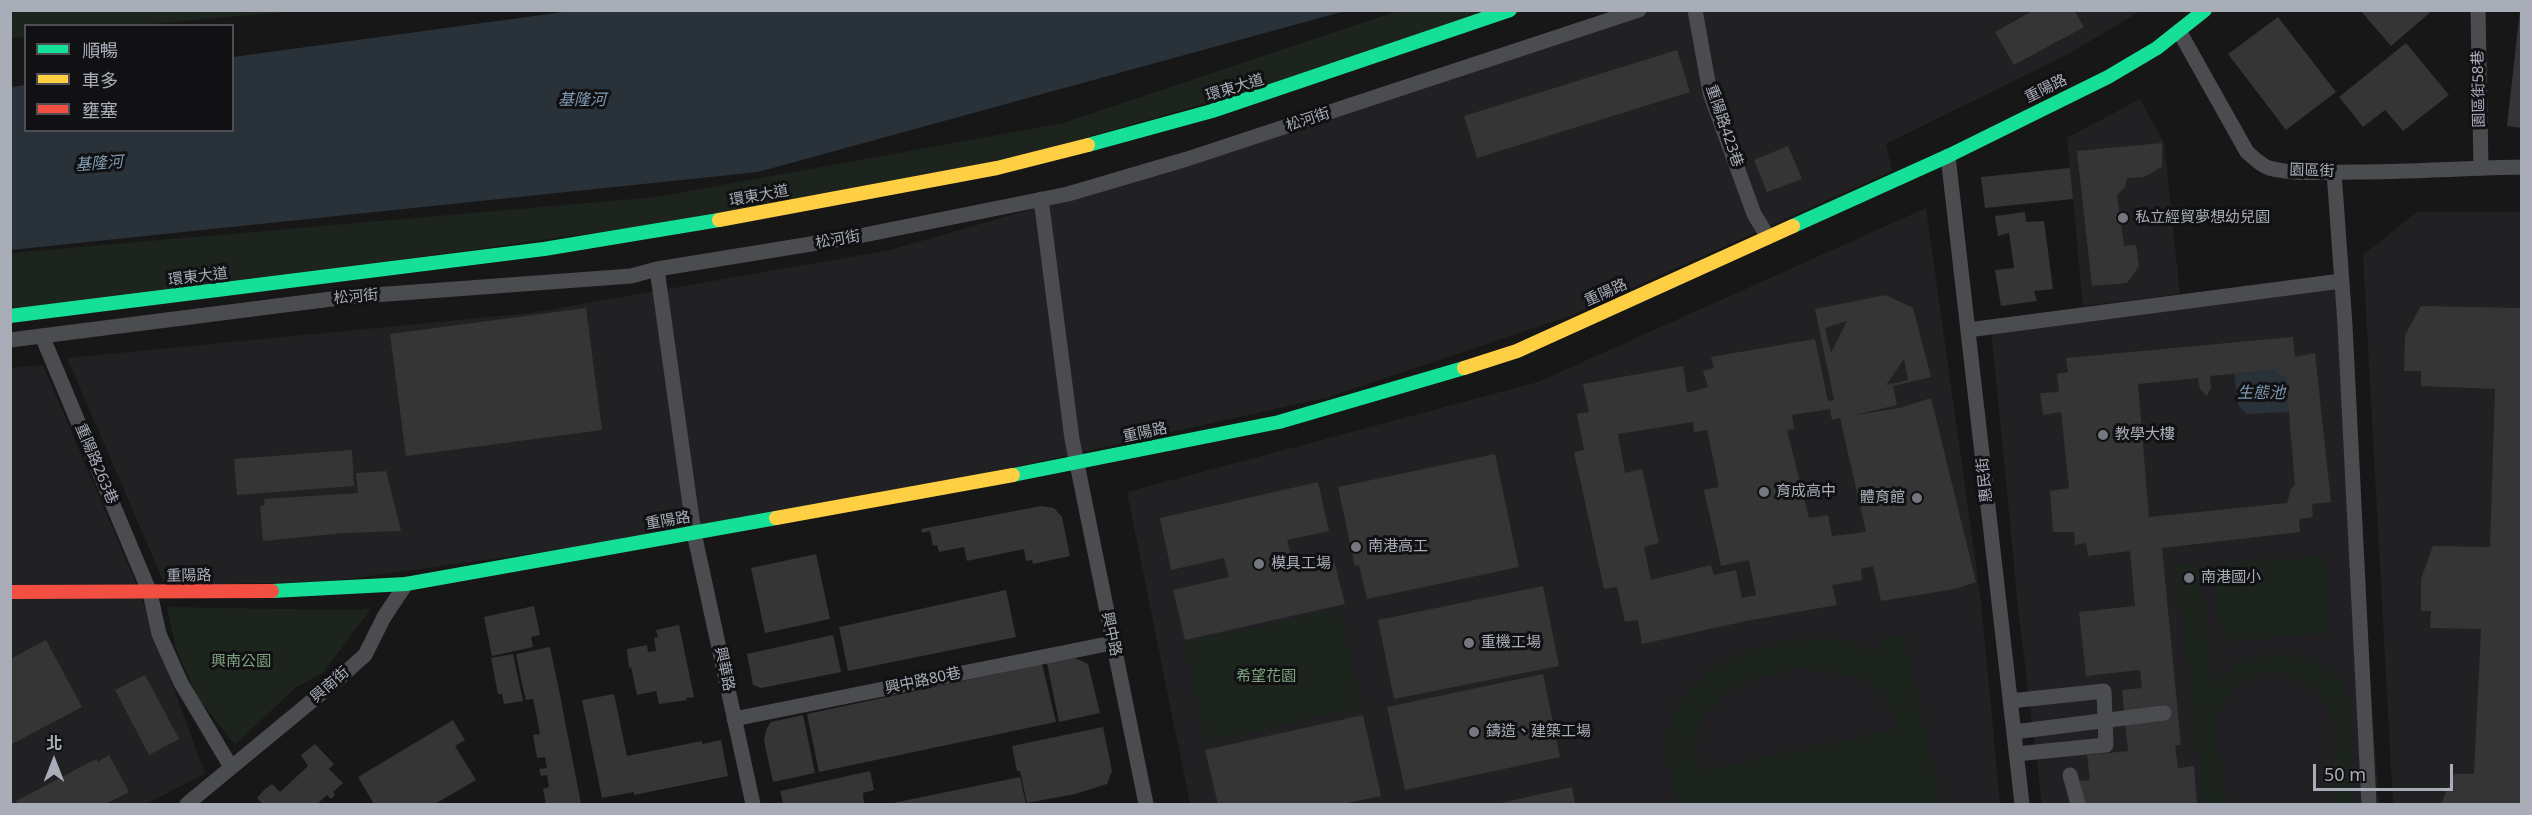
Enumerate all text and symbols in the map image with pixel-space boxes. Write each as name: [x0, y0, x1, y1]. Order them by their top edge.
legend: [24, 24, 234, 132]
text: 順暢: [82, 38, 118, 62]
street label: 園區街58巷: [2469, 50, 2489, 128]
text: 車多: [82, 68, 118, 92]
street label: 環東大道: [1204, 71, 1266, 105]
street label: 重陽路: [2022, 71, 2070, 107]
street label: 重陽路423巷: [1702, 83, 1746, 169]
water label: 基隆河: [558, 90, 606, 110]
text: 壅塞: [82, 98, 118, 122]
street label: 松河街: [1284, 104, 1332, 136]
water label: 基隆河: [74, 153, 124, 175]
street label: 園區街: [2289, 161, 2335, 181]
street label: 環東大道: [728, 182, 790, 210]
place label: 私立經貿夢想幼兒園: [2135, 209, 2270, 227]
marker: 私立經貿夢想幼兒園: [2116, 211, 2130, 225]
street label: 松河街: [814, 227, 862, 253]
street label: 環東大道: [167, 264, 229, 290]
street label: 重陽路: [1582, 276, 1630, 310]
street label: 松河街: [333, 286, 379, 308]
water label: 生態池: [2237, 383, 2285, 403]
street label: 重陽路: [1121, 420, 1169, 446]
street label: 重陽路263巷: [71, 421, 121, 507]
place label: 教學大樓: [2115, 426, 2175, 444]
marker: 教學大樓: [2096, 428, 2110, 442]
street label: 惠民街: [1974, 457, 1996, 503]
place label: 育成高中: [1776, 483, 1836, 501]
marker: 育成高中: [1757, 485, 1771, 499]
place label: 體育館: [1860, 489, 1905, 507]
marker: 體育館: [1910, 491, 1924, 505]
street label: 重陽路: [644, 508, 692, 534]
place label: 南港高工: [1368, 538, 1428, 556]
marker: 南港高工: [1349, 540, 1363, 554]
place label: 模具工場: [1271, 555, 1331, 573]
marker: 模具工場: [1252, 557, 1266, 571]
street label: 重陽路: [166, 567, 212, 585]
place label: 南港國小: [2201, 569, 2261, 587]
marker: 南港國小: [2182, 571, 2196, 585]
street label: 興中路: [1098, 610, 1124, 658]
place label: 重機工場: [1481, 634, 1541, 652]
marker: 重機工場: [1462, 636, 1476, 650]
street label: 興華路: [711, 645, 737, 693]
park label: 興南公園: [211, 653, 271, 671]
street label: 興南街: [307, 663, 353, 707]
street label: 興中路80巷: [883, 664, 963, 698]
park label: 希望花園: [1236, 668, 1296, 686]
place label: 鑄造、建築工場: [1486, 723, 1591, 741]
marker: 鑄造、建築工場: [1467, 725, 1481, 739]
north arrow: [24, 731, 84, 791]
text: 北: [46, 732, 62, 754]
scale bar: [2316, 752, 2456, 790]
text: 50 m: [2324, 762, 2366, 786]

